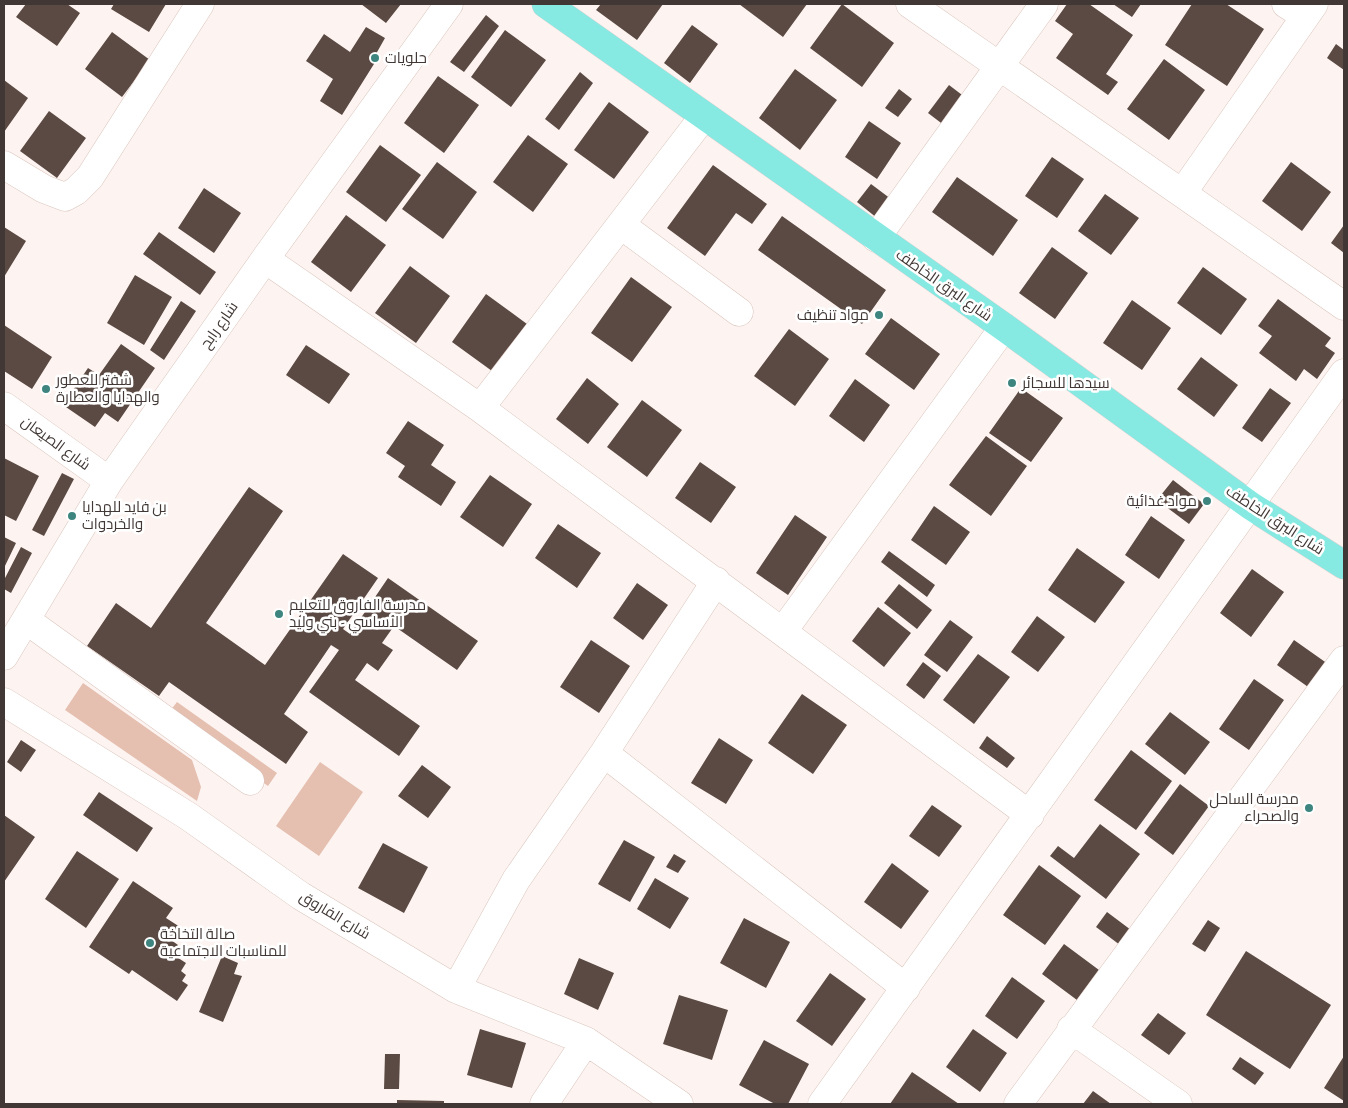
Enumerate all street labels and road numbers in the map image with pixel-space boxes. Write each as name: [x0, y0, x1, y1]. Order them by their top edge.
street label: شارع البرق الخاطف: [891, 246, 995, 327]
street label: شارع رابح: [197, 299, 243, 353]
street label: شارع الصيعان: [17, 413, 94, 476]
street label: شارع البرق الخاطف: [1221, 482, 1327, 560]
street label: شارع الفاروق: [295, 888, 373, 945]

